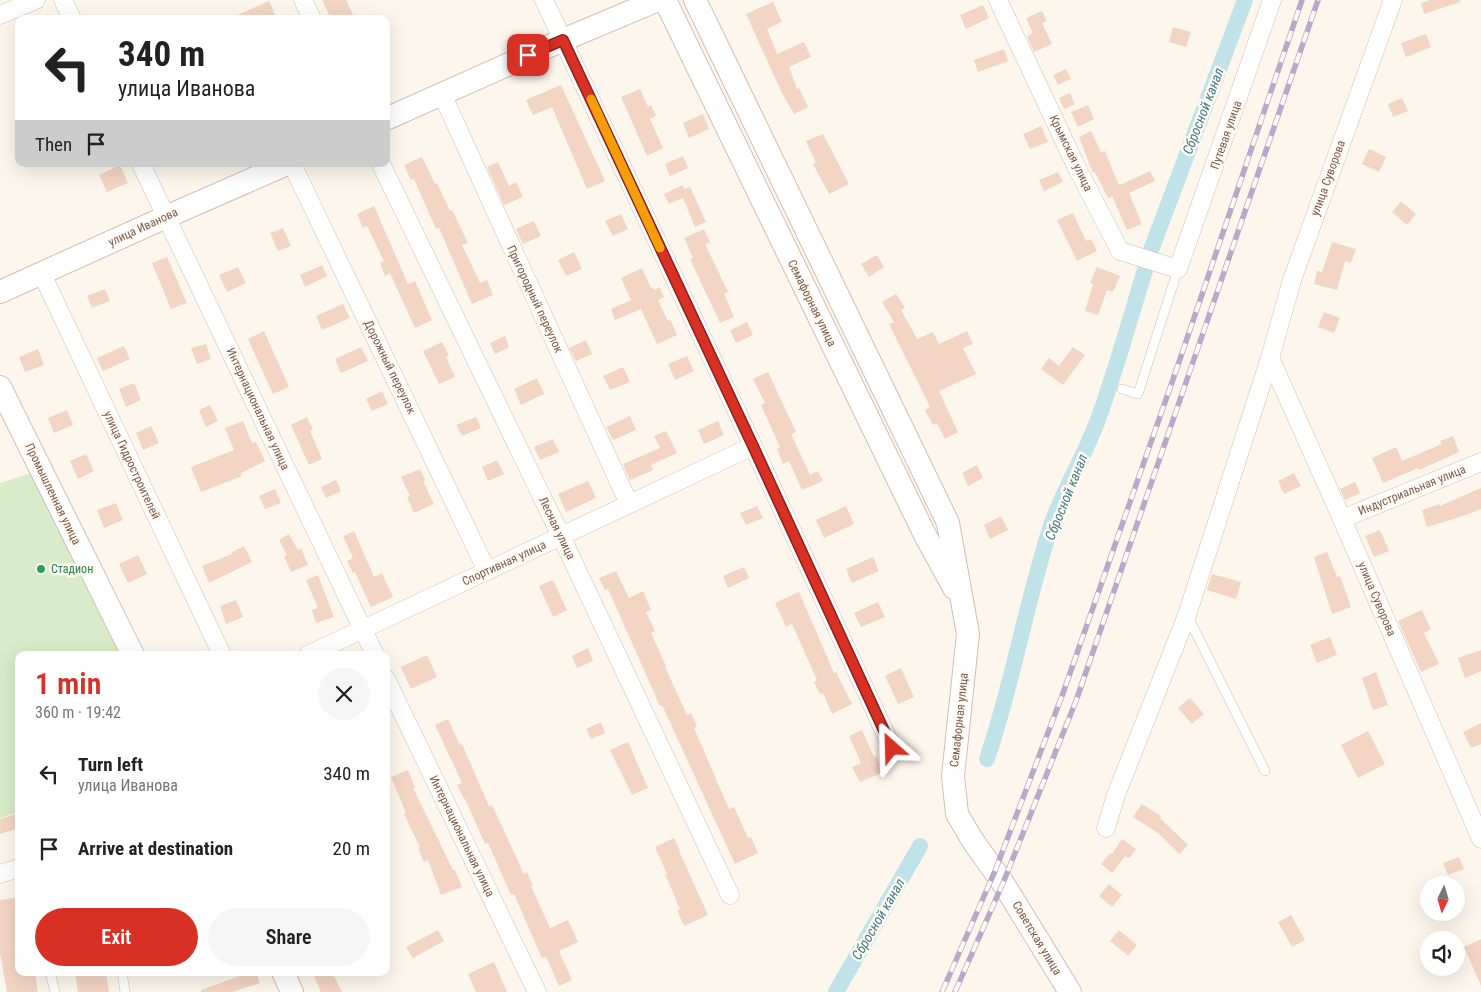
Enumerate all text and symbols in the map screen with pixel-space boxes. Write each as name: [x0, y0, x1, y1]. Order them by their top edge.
text: 340 m: [118, 34, 205, 75]
pin: [507, 34, 549, 76]
icon: left: [35, 35, 100, 100]
icon: arrive: [514, 41, 542, 69]
water label: Сбросной канал: [1179, 66, 1227, 156]
text: улица Иванова: [118, 76, 255, 101]
street label: Путевая улица: [1208, 98, 1244, 171]
street label: Крымская улица: [1047, 113, 1096, 194]
icon: arrive: [82, 130, 110, 158]
text: Then: [35, 133, 72, 156]
street label: улица Суворова: [1308, 138, 1348, 218]
street label: улица Иванова: [106, 205, 180, 249]
street label: Пригородный переулок: [504, 243, 566, 355]
street label: Семафорная улица: [785, 257, 839, 349]
street label: Дорожный переулок: [361, 318, 419, 416]
street label: Интернациональная улица: [224, 346, 293, 473]
street label: улица Гидростроителей: [101, 409, 163, 521]
street label: Промышленная улица: [22, 441, 84, 547]
water label: Сбросной канал: [1042, 452, 1091, 542]
street label: Индустриальная улица: [1356, 462, 1468, 518]
street label: Лесная улица: [536, 494, 578, 562]
street label: Спортивная улица: [460, 537, 548, 589]
street label: улица Суворова: [1355, 560, 1399, 638]
place label: Стадион: [51, 562, 93, 576]
marker: Стадион: [35, 563, 47, 575]
text: 1 min: [35, 666, 101, 701]
button: close: [318, 668, 370, 720]
street label: Семафорная улица: [947, 672, 971, 768]
text: 360 m · 19:42: [35, 703, 121, 722]
position arrow: [865, 721, 917, 773]
text: Turn left: [78, 753, 143, 776]
icon: left: [35, 760, 63, 788]
text: 340 m: [323, 762, 370, 785]
street label: Интернациональная улица: [427, 773, 498, 899]
text: улица Иванова: [78, 776, 178, 795]
icon: arrive: [35, 835, 63, 863]
text: Arrive at destination: [78, 837, 233, 860]
text: 20 m: [333, 837, 370, 860]
water label: Сбросной канал: [848, 875, 908, 962]
north arrow: [1420, 876, 1465, 921]
map controls: [1420, 876, 1465, 976]
street label: Советская улица: [1009, 899, 1065, 978]
button: Exit: [35, 908, 198, 966]
button: Share: [208, 908, 370, 966]
button: sound: [1420, 931, 1465, 976]

